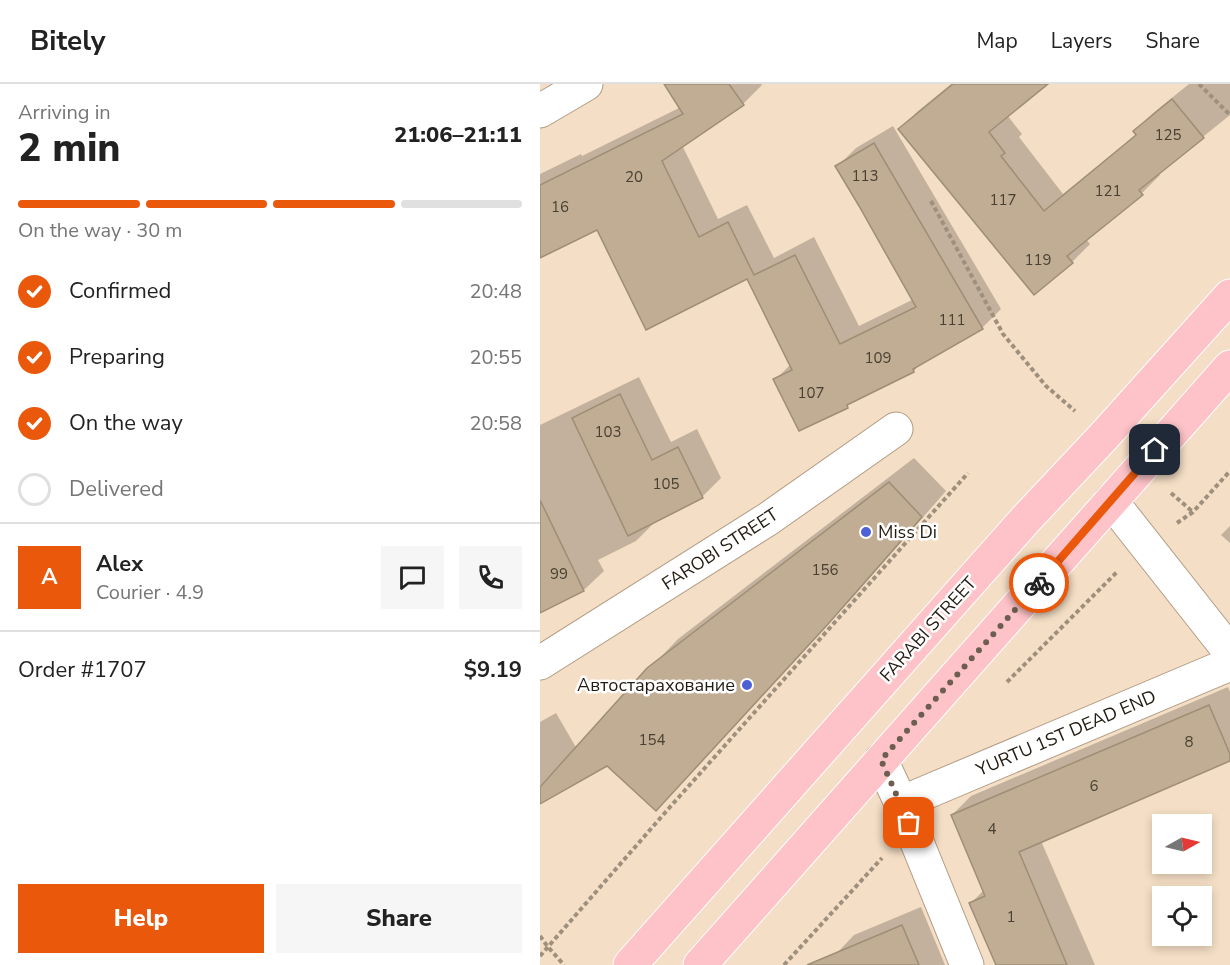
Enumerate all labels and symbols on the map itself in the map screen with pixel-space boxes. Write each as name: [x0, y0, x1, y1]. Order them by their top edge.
house number: 125: [1154, 125, 1182, 145]
house number: 113: [851, 166, 879, 186]
house number: 20: [625, 167, 643, 187]
house number: 121: [1094, 181, 1122, 201]
house number: 117: [989, 190, 1017, 210]
house number: 16: [551, 197, 569, 217]
house number: 119: [1024, 250, 1052, 270]
house number: 111: [938, 310, 966, 330]
house number: 109: [864, 348, 892, 368]
house number: 107: [797, 383, 825, 403]
house number: 103: [594, 422, 622, 442]
pin: [1129, 424, 1180, 475]
house number: 105: [652, 474, 680, 494]
street label: FAROBI STREET: [657, 502, 783, 596]
place label: Miss Di: [878, 520, 937, 544]
marker: Miss Di: [859, 525, 873, 539]
courier: [1009, 553, 1069, 613]
house number: 156: [811, 560, 839, 580]
house number: 99: [550, 564, 568, 584]
street label: FARABI STREET: [874, 571, 982, 687]
place label: Автостарахование: [577, 673, 735, 697]
marker: Автостарахование: [740, 678, 754, 692]
street label: YURTU 1ST DEAD END: [972, 684, 1160, 782]
house number: 154: [638, 730, 666, 750]
house number: 8: [1184, 732, 1194, 752]
house number: 6: [1089, 776, 1099, 796]
pin: [883, 797, 934, 848]
north arrow: [1152, 814, 1212, 874]
house number: 4: [987, 819, 997, 839]
house number: 1: [1006, 907, 1016, 927]

